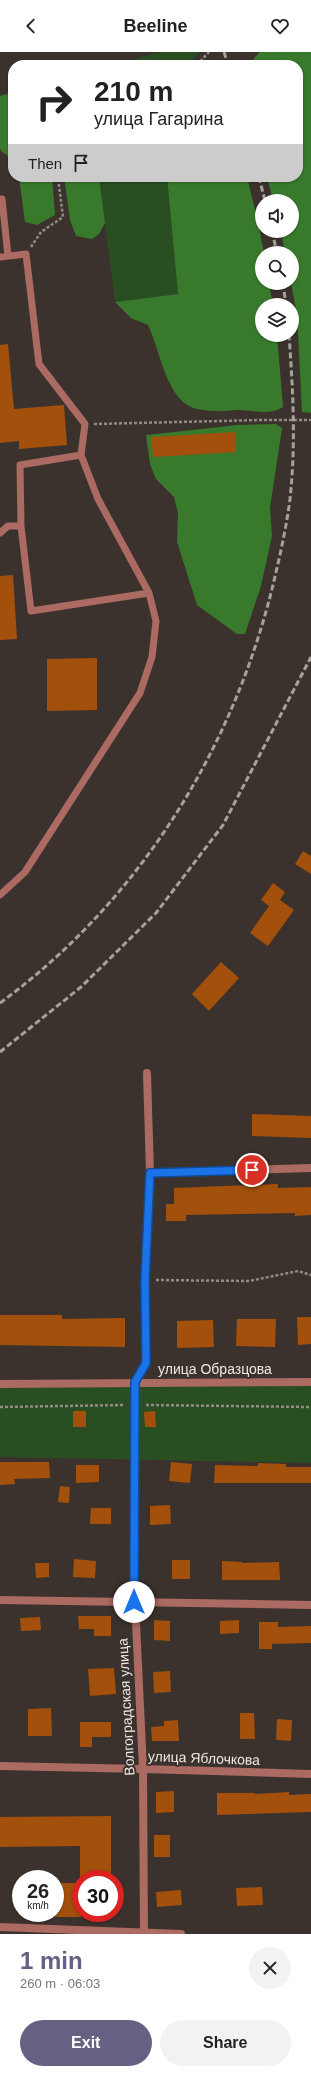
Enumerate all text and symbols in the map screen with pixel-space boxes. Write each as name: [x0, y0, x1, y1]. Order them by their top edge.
icon: back: [20, 15, 42, 37]
icon: heart: [269, 15, 291, 37]
text: Beeline: [123, 16, 188, 36]
icon: right: [28, 76, 80, 128]
text: 210 m: [94, 76, 173, 107]
text: улица Гагарина: [94, 109, 223, 129]
icon: arrive: [70, 152, 92, 174]
text: Then: [28, 155, 62, 172]
map controls: [255, 194, 299, 342]
button: sound: [255, 194, 299, 238]
button: search: [255, 246, 299, 290]
button: layers: [255, 298, 299, 342]
pin: [235, 1153, 269, 1187]
icon: arrive: [241, 1159, 263, 1181]
street label: улица Образцова: [158, 1361, 272, 1377]
position arrow: [113, 1581, 155, 1623]
street label: Волгоградская улица: [114, 1638, 138, 1776]
street label: улица Яблочкова: [148, 1748, 261, 1768]
speed limit sign: 30: [72, 1870, 124, 1922]
text: 26: [27, 1880, 49, 1902]
text: km/h: [27, 1900, 49, 1911]
text: 1 min: [20, 1947, 83, 1974]
button: close: [249, 1947, 291, 1989]
text: 260 m · 06:03: [20, 1976, 100, 1991]
button: Exit: [20, 2020, 152, 2066]
button: Share: [160, 2020, 291, 2066]

